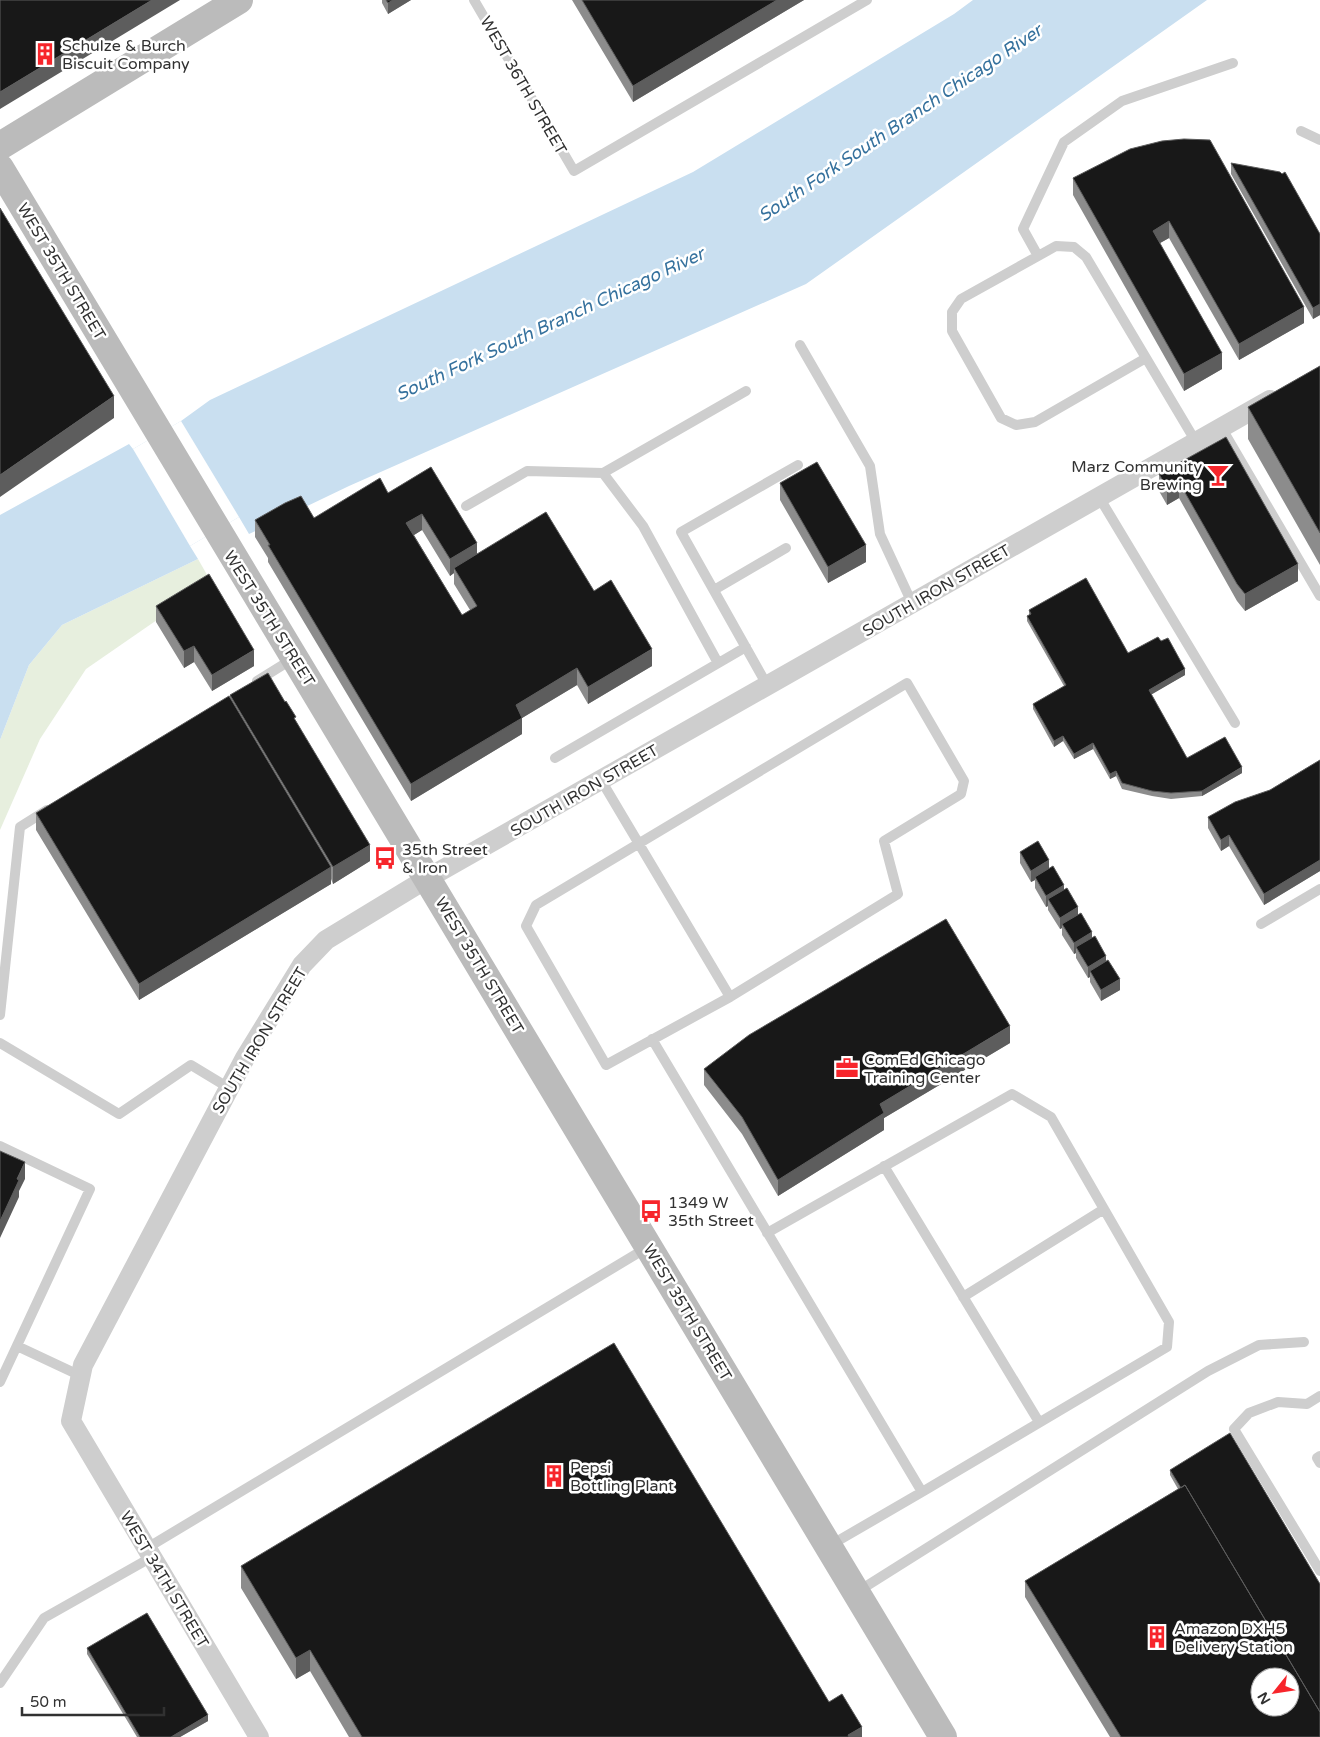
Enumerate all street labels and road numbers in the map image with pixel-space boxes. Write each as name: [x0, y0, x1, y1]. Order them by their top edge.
street label: WEST 36TH STREET: [475, 13, 571, 158]
street label: WEST 35TH STREET: [12, 199, 110, 344]
street label: SOUTH IRON STREET: [859, 540, 1014, 641]
street label: WEST 35TH STREET: [219, 547, 319, 690]
street label: SOUTH IRON STREET: [507, 740, 662, 841]
street label: WEST 35TH STREET: [430, 893, 528, 1038]
street label: SOUTH IRON STREET: [208, 963, 312, 1117]
street label: WEST 35TH STREET: [638, 1240, 736, 1385]
street label: WEST 34TH STREET: [115, 1507, 213, 1652]

